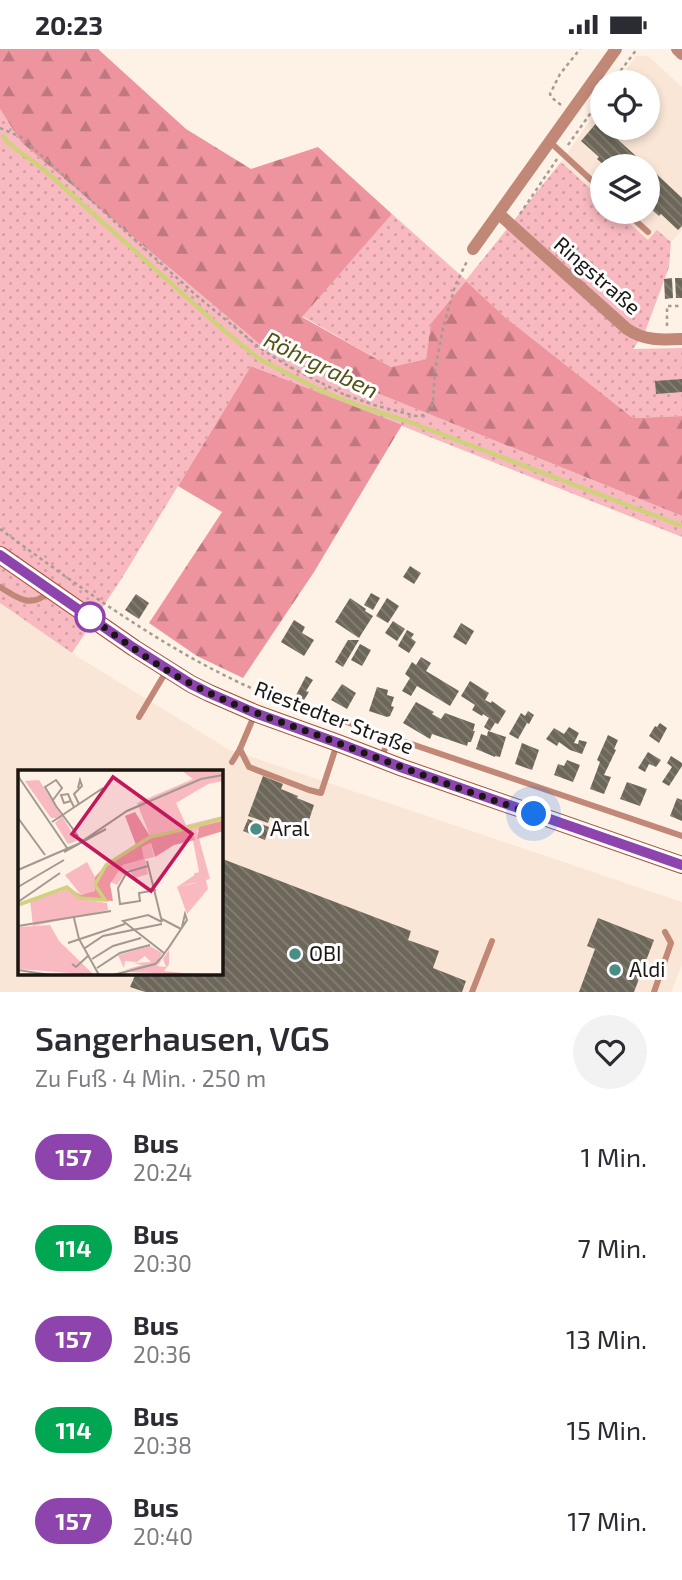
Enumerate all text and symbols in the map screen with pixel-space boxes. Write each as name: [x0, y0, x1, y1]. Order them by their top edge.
text: 20:23: [35, 9, 103, 40]
map controls: [590, 70, 660, 224]
button: locate: [590, 70, 660, 140]
button: layers: [590, 154, 660, 224]
street label: Ringstraße: [550, 231, 646, 319]
water label: Röhrgraben: [260, 324, 383, 404]
unlabelled marker: [75, 602, 105, 632]
street label: Riestedter Straße: [251, 675, 418, 758]
inset map: [18, 770, 222, 975]
your location: [516, 796, 551, 831]
place label: Aral: [270, 815, 310, 840]
marker: Aral: [248, 821, 264, 837]
place label: OBI: [309, 940, 342, 965]
marker: OBI: [287, 946, 303, 962]
place label: Aldi: [629, 956, 666, 981]
marker: Aldi: [607, 962, 623, 978]
button: heart: [573, 1015, 647, 1089]
text: Sangerhausen, VGS: [35, 1018, 330, 1058]
text: Zu Fuß · 4 Min. · 250 m: [35, 1064, 266, 1092]
text: Bus: [133, 1127, 179, 1158]
text: 1 Min.: [581, 1141, 647, 1172]
text: 157: [55, 1142, 92, 1171]
text: 20:24: [133, 1158, 192, 1186]
text: Bus: [133, 1218, 179, 1249]
text: 7 Min.: [578, 1232, 647, 1263]
text: 114: [55, 1233, 92, 1262]
text: 20:30: [133, 1249, 192, 1277]
text: Bus: [133, 1309, 179, 1340]
text: 13 Min.: [566, 1323, 647, 1354]
text: 157: [55, 1324, 92, 1353]
text: 20:36: [133, 1340, 191, 1368]
text: Bus: [133, 1400, 179, 1431]
text: 15 Min.: [567, 1414, 647, 1445]
text: 114: [55, 1415, 92, 1444]
text: 20:38: [133, 1431, 192, 1459]
text: Bus: [133, 1491, 179, 1522]
text: 17 Min.: [567, 1505, 647, 1536]
text: 157: [55, 1506, 92, 1535]
text: 20:40: [133, 1522, 193, 1550]

